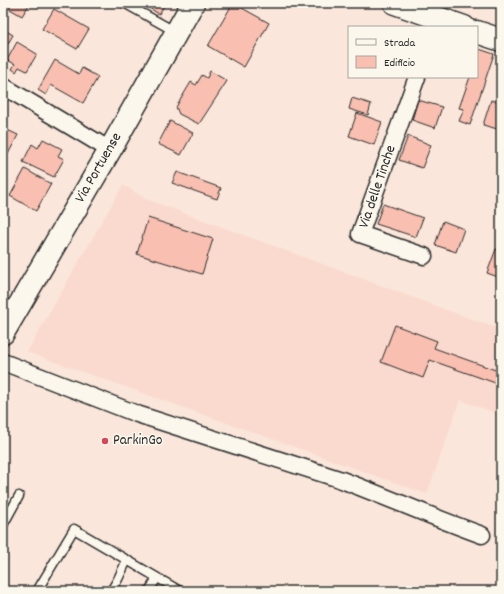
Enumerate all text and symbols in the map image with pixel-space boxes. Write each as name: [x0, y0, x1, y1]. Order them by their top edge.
legend: [348, 26, 478, 78]
text: Strada: [384, 35, 415, 52]
text: Edificio: [384, 55, 415, 72]
street label: Via Portuense: [70, 128, 128, 207]
street label: Via delle Tinche: [354, 142, 403, 231]
place label: ParkinGo: [113, 430, 163, 452]
marker: ParkinGo: [100, 436, 110, 446]

